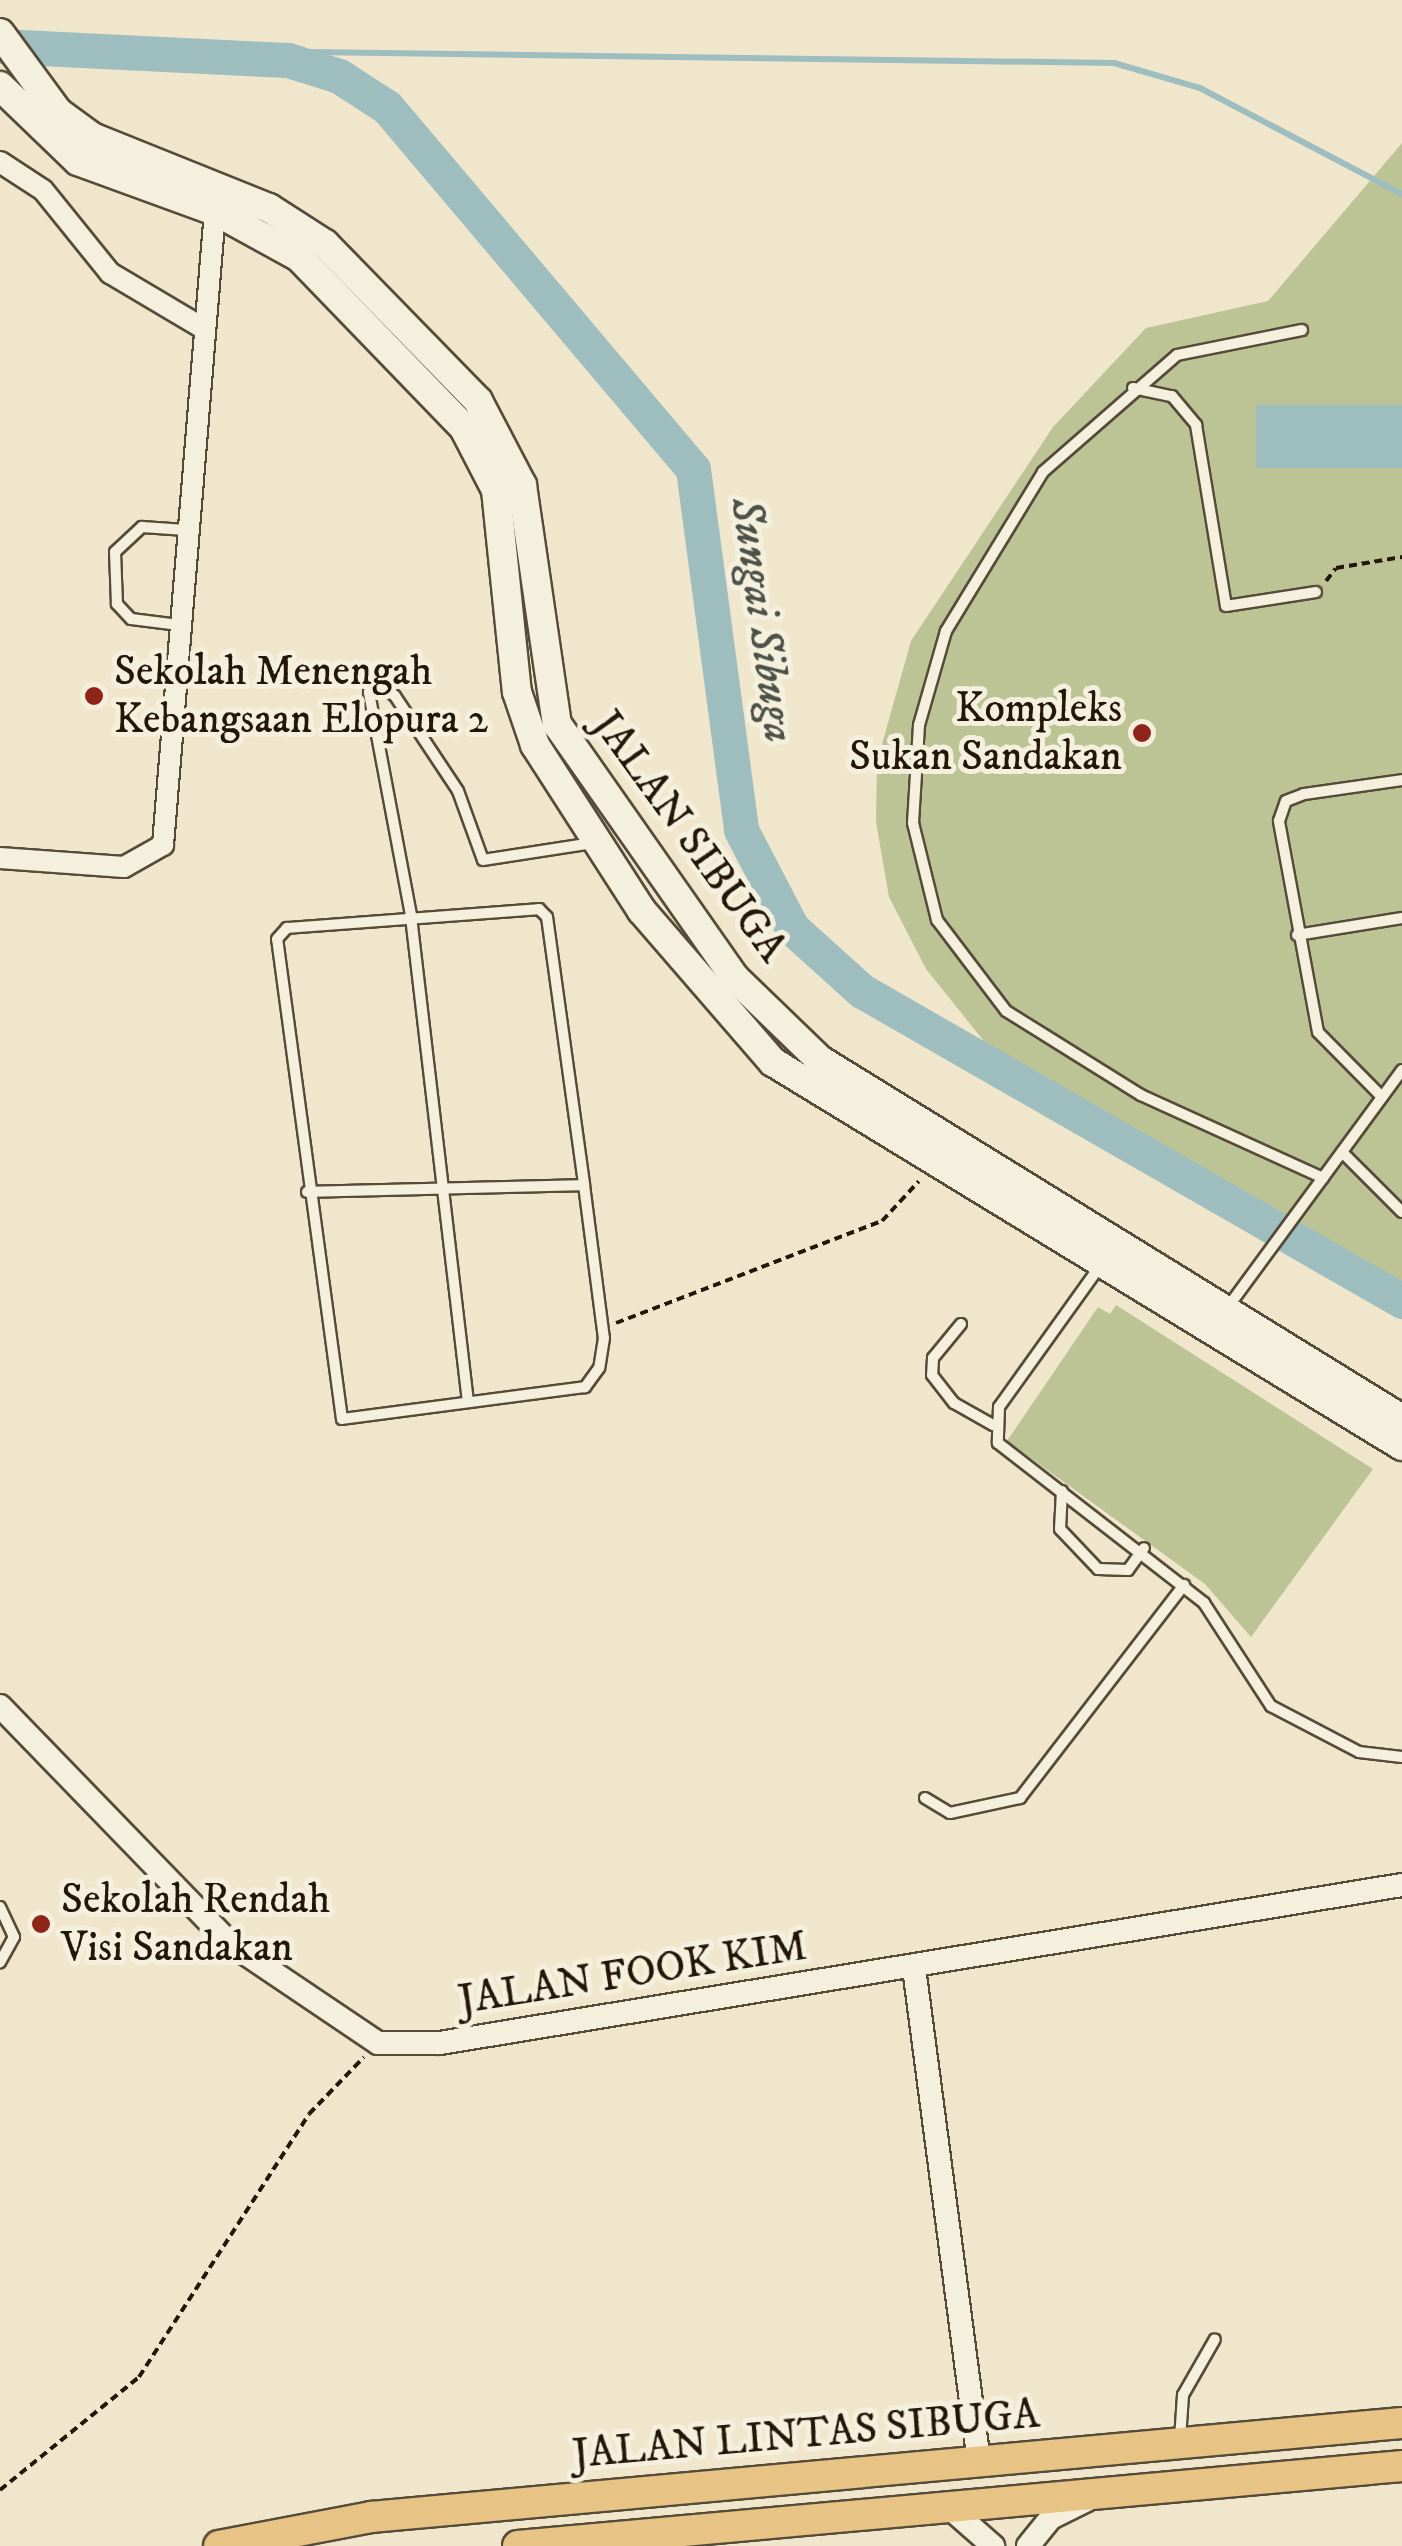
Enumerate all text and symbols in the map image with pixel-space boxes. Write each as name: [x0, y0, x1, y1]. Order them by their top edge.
water label: Sungai Sibuga: [717, 494, 805, 746]
place label: Sekolah Menengah Kebangsaan Elopura 2: [114, 647, 488, 746]
place label: Kompleks Sukan Sandakan: [849, 684, 1122, 782]
marker: Sekolah Menengah Kebangsaan Elopura 2: [83, 685, 105, 707]
street label: JALAN SIBUGA: [581, 702, 797, 972]
marker: Kompleks Sukan Sandakan: [1131, 722, 1153, 744]
place label: Sekolah Rendah Visi Sandakan: [61, 1875, 330, 1974]
marker: Sekolah Rendah Visi Sandakan: [30, 1913, 52, 1935]
street label: JALAN FOOK KIM: [455, 1922, 811, 2026]
street label: JALAN LINTAS SIBUGA: [570, 2389, 1042, 2481]

